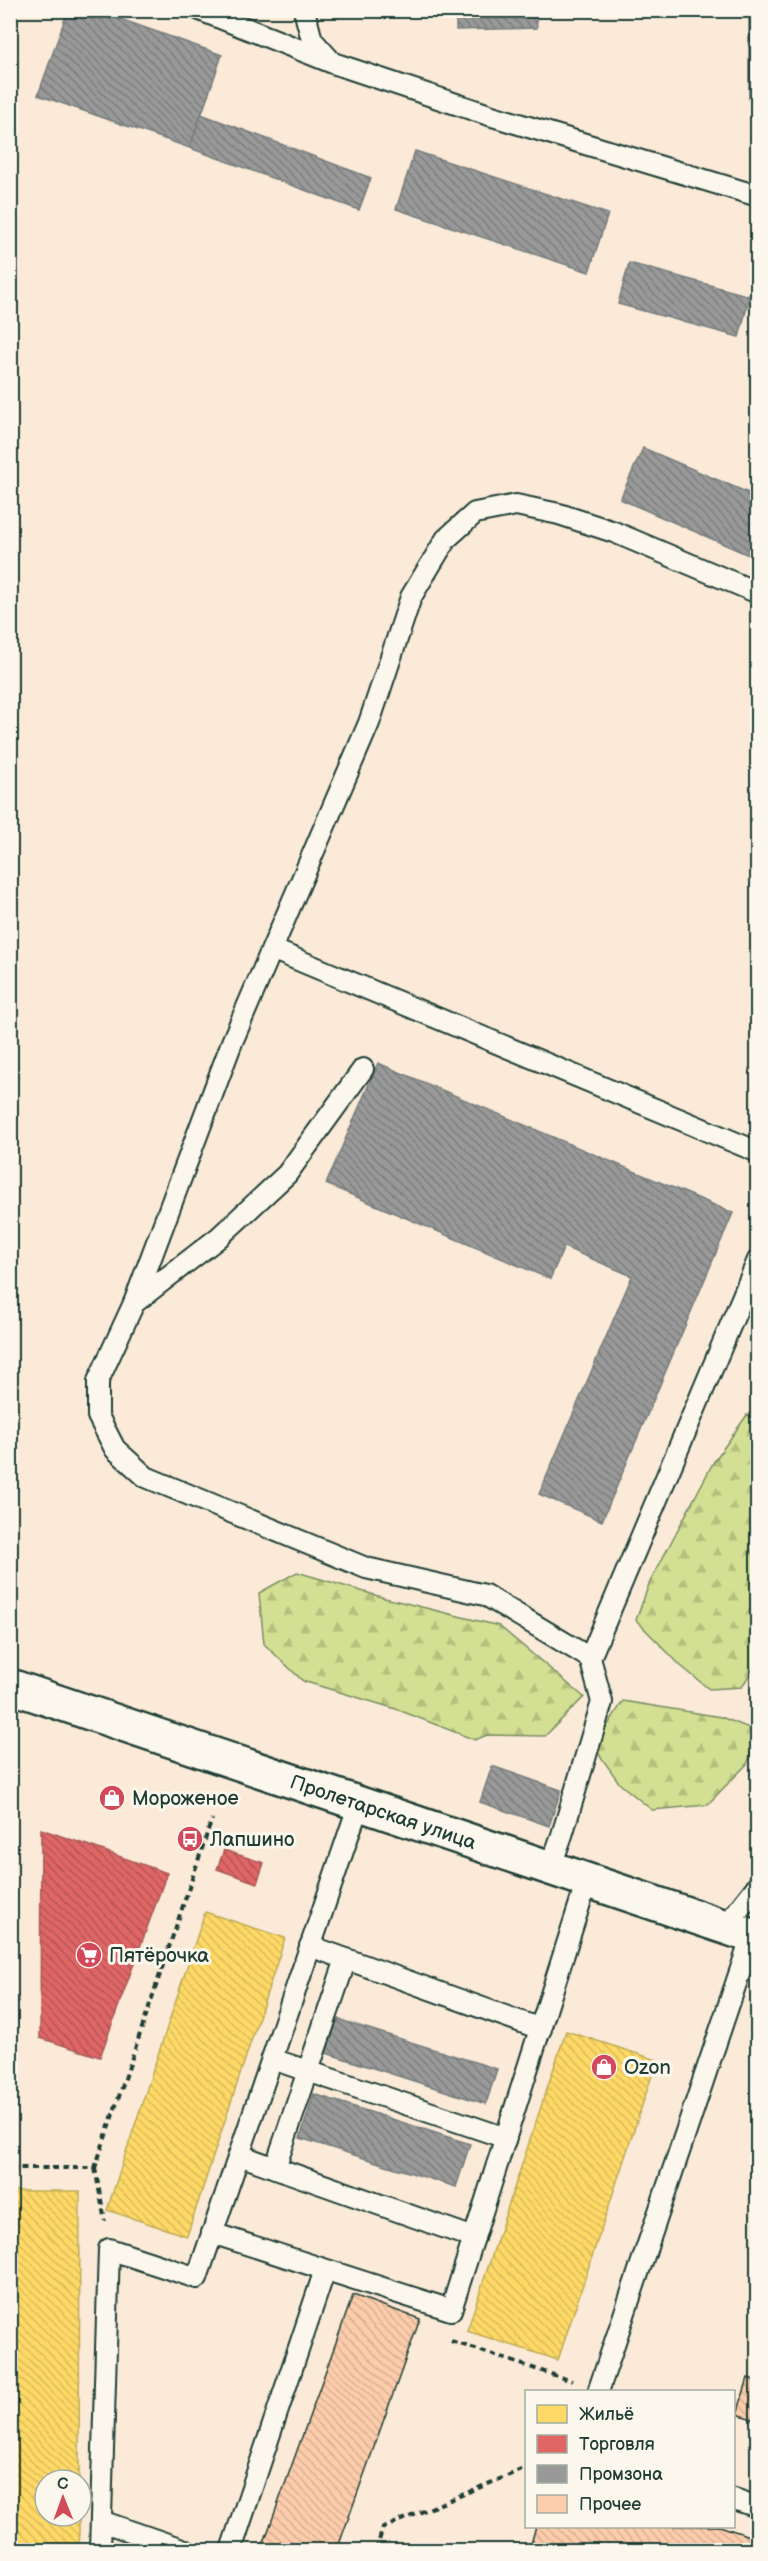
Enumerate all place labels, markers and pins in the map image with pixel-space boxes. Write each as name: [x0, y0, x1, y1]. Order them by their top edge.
shop icon: Мороженое: [97, 1783, 127, 1813]
place label: Мороженое: [132, 1787, 239, 1811]
bus stop icon: Лапшино: [175, 1824, 205, 1854]
place label: Лапшино: [209, 1828, 294, 1852]
supermarket icon: Пятёрочка: [74, 1940, 104, 1970]
place label: Пятёрочка: [109, 1944, 209, 1968]
shop icon: Ozon: [589, 2052, 619, 2082]
place label: Ozon: [624, 2056, 671, 2080]

